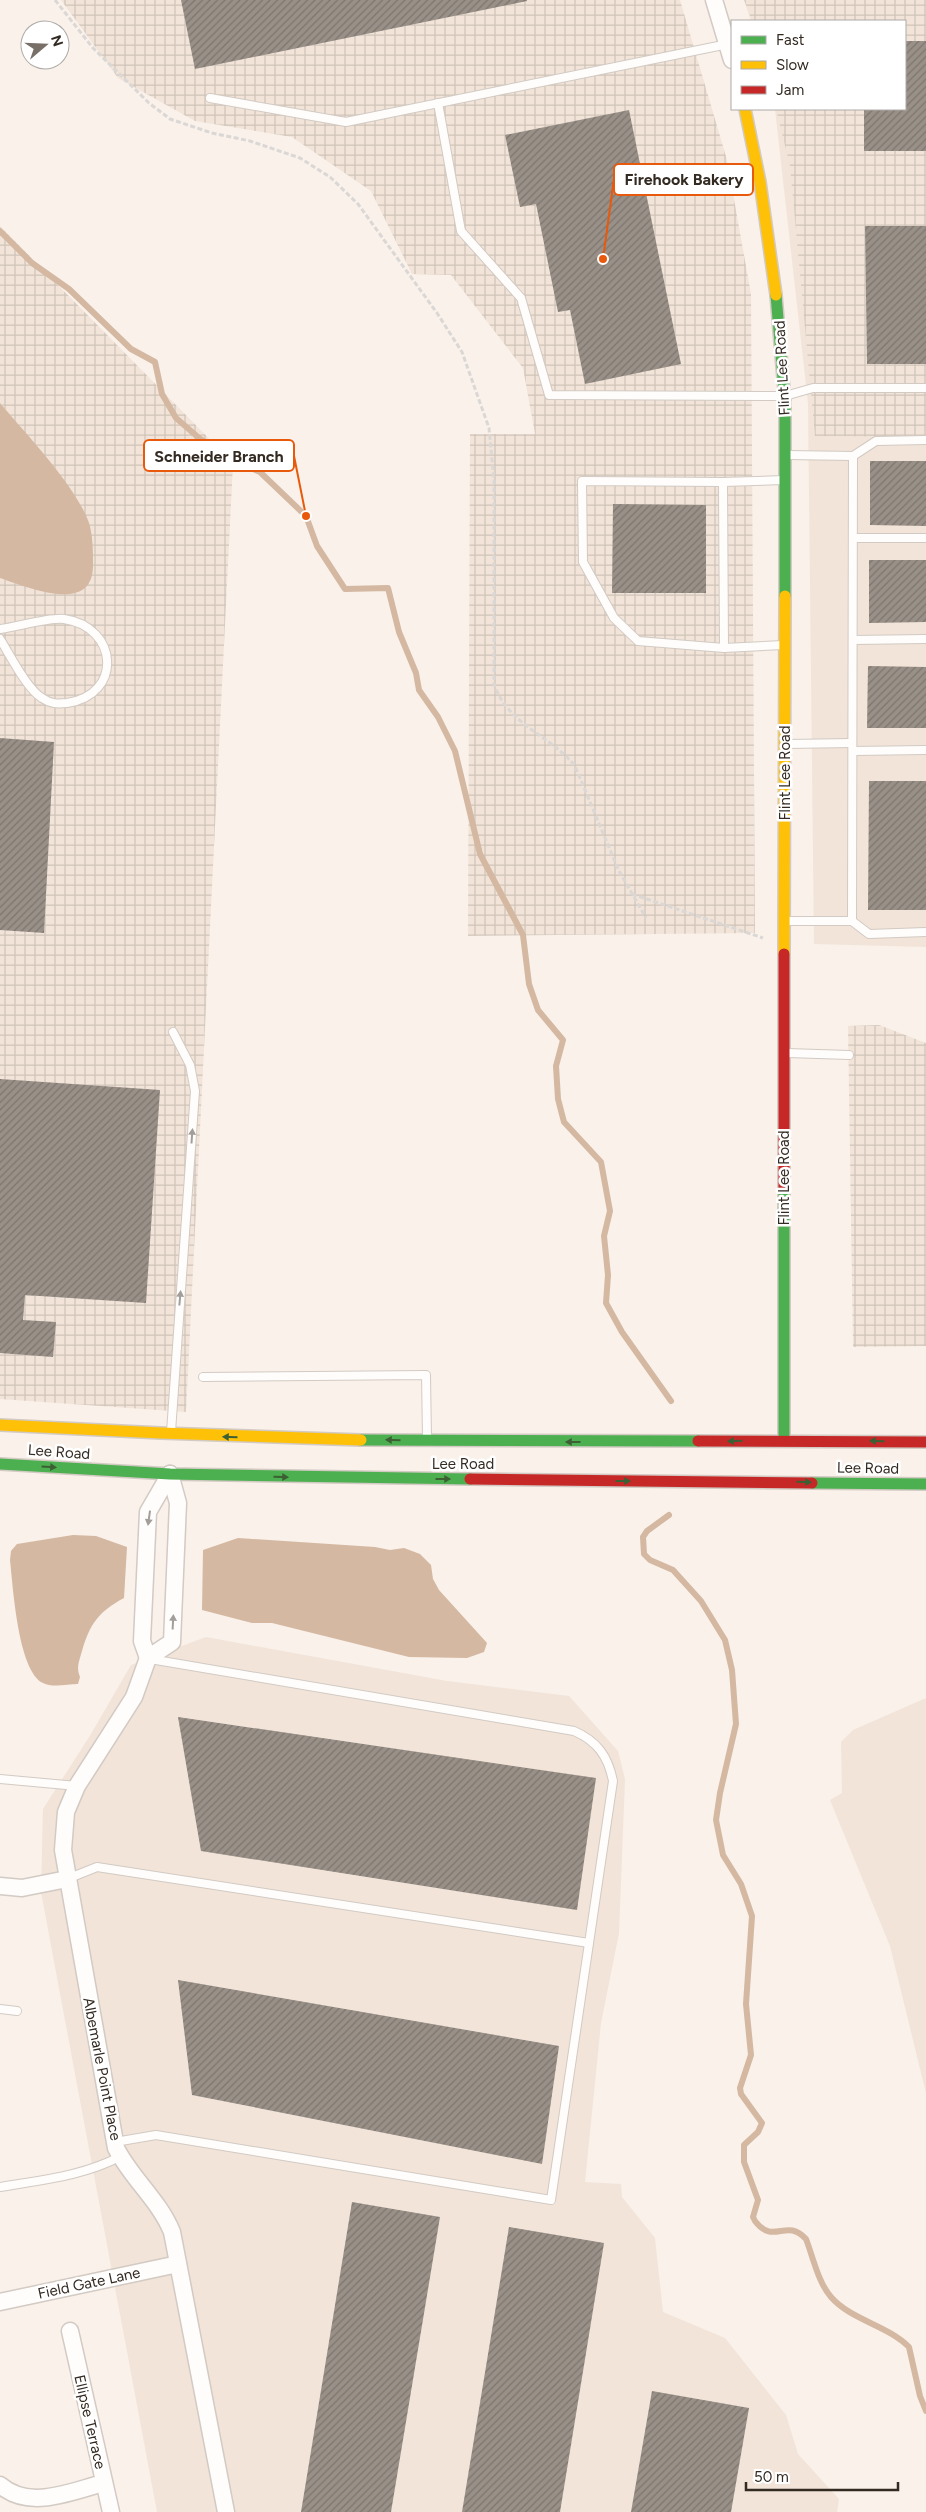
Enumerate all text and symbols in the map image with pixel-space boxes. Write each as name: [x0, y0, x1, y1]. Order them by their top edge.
north arrow: [20, 20, 70, 70]
legend: [731, 20, 906, 110]
text: Fast: [776, 31, 805, 49]
text: N: [47, 33, 67, 49]
text: Slow: [776, 56, 809, 74]
text: Jam: [776, 81, 804, 99]
callout: Firehook Bakery: [614, 164, 753, 195]
text: Firehook Bakery: [625, 170, 744, 189]
street label: Flint Lee Road: [771, 320, 793, 416]
callout: Schneider Branch: [144, 440, 294, 471]
text: Schneider Branch: [154, 447, 284, 466]
street label: Flint Lee Road: [776, 725, 794, 821]
one-way arrow: [188, 1127, 196, 1143]
street label: Flint Lee Road: [775, 1130, 793, 1226]
one-way arrow: [177, 1289, 185, 1305]
one-way arrow: [222, 1433, 238, 1441]
one-way arrow: [384, 1436, 400, 1444]
one-way arrow: [727, 1437, 743, 1445]
one-way arrow: [869, 1437, 885, 1445]
one-way arrow: [564, 1438, 580, 1446]
street label: Lee Road: [27, 1441, 91, 1463]
street label: Lee Road: [432, 1455, 494, 1473]
street label: Lee Road: [837, 1458, 899, 1478]
one-way arrow: [41, 1463, 57, 1471]
one-way arrow: [273, 1473, 289, 1481]
one-way arrow: [436, 1475, 452, 1483]
one-way arrow: [616, 1477, 632, 1485]
one-way arrow: [796, 1478, 812, 1486]
one-way arrow: [145, 1510, 153, 1526]
one-way arrow: [169, 1614, 177, 1630]
street label: Albemarle Point Place: [79, 1996, 125, 2142]
street label: Field Gate Lane: [36, 2263, 142, 2303]
street label: Ellipse Terrace: [70, 2373, 110, 2471]
scale bar: [746, 2460, 898, 2492]
text: 50 m: [754, 2468, 789, 2486]

